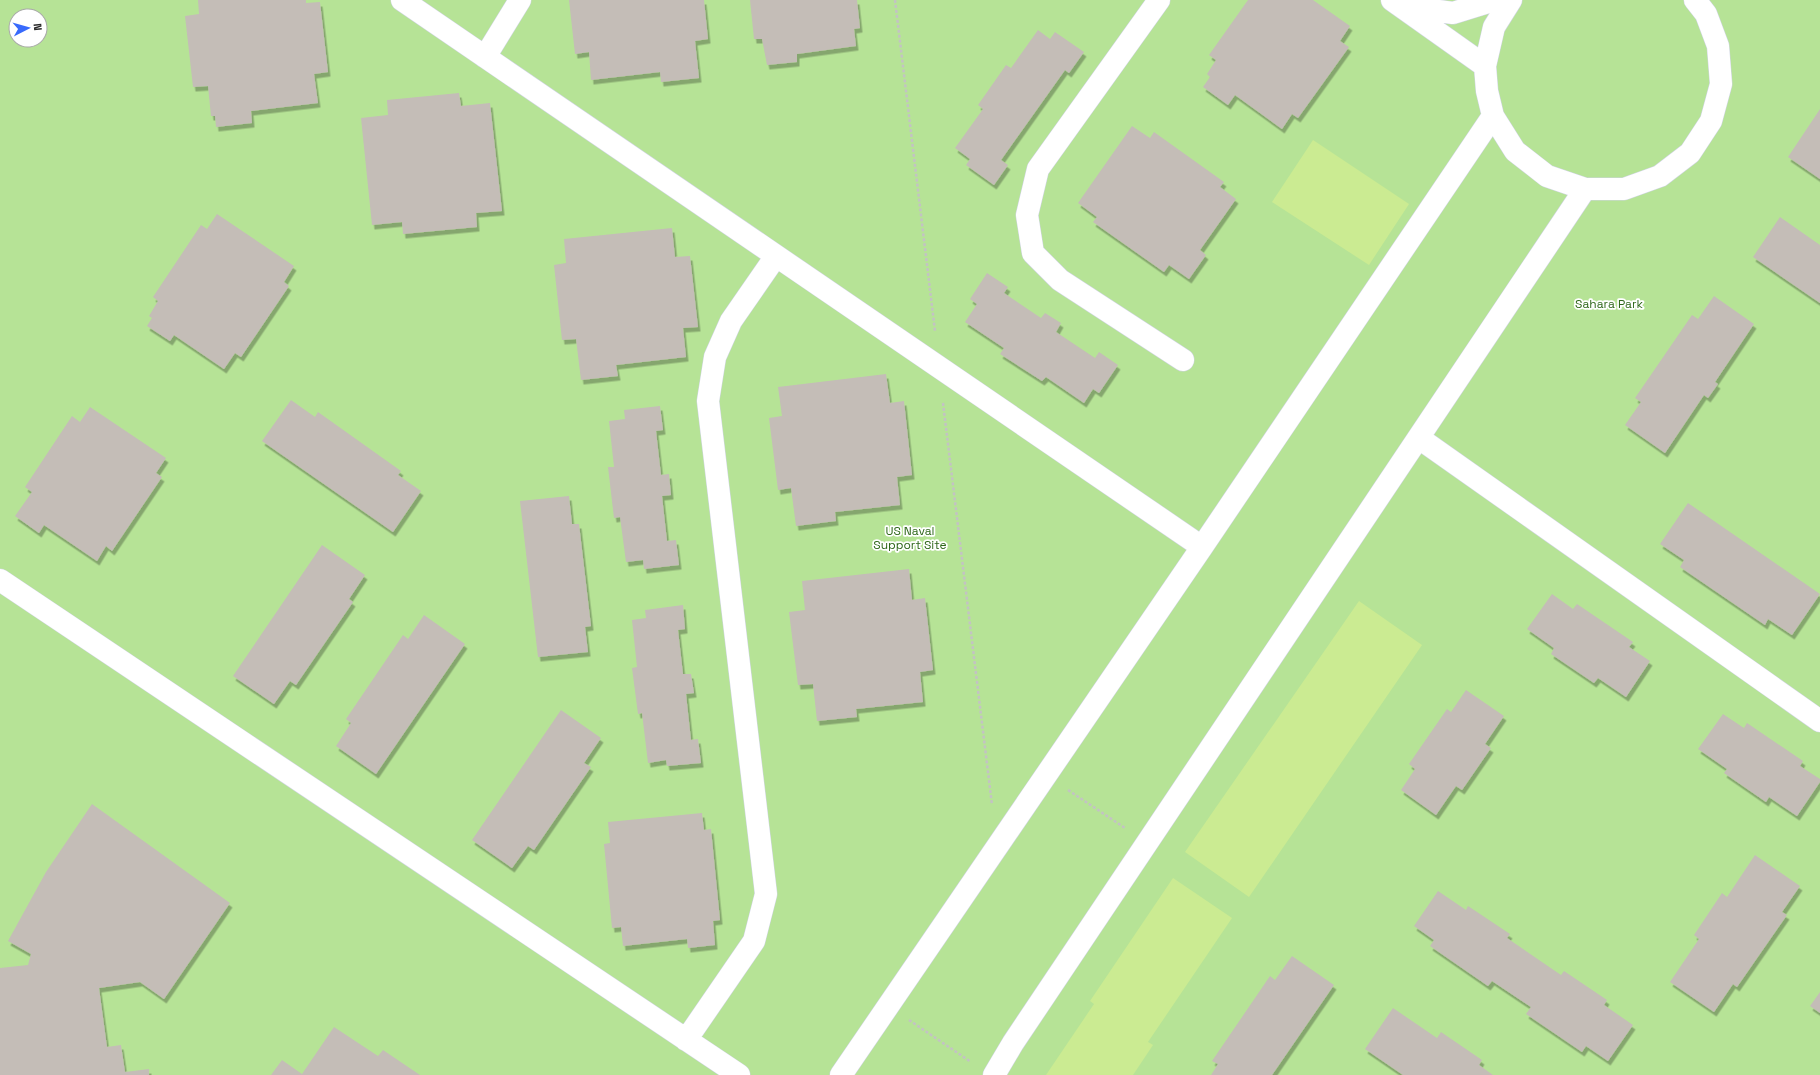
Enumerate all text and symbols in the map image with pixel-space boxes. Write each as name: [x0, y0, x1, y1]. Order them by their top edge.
north arrow: [8, 8, 48, 48]
text: N: [31, 23, 45, 31]
park label: Sahara Park: [1575, 296, 1643, 312]
park label: US Naval Support Site: [873, 523, 947, 553]

